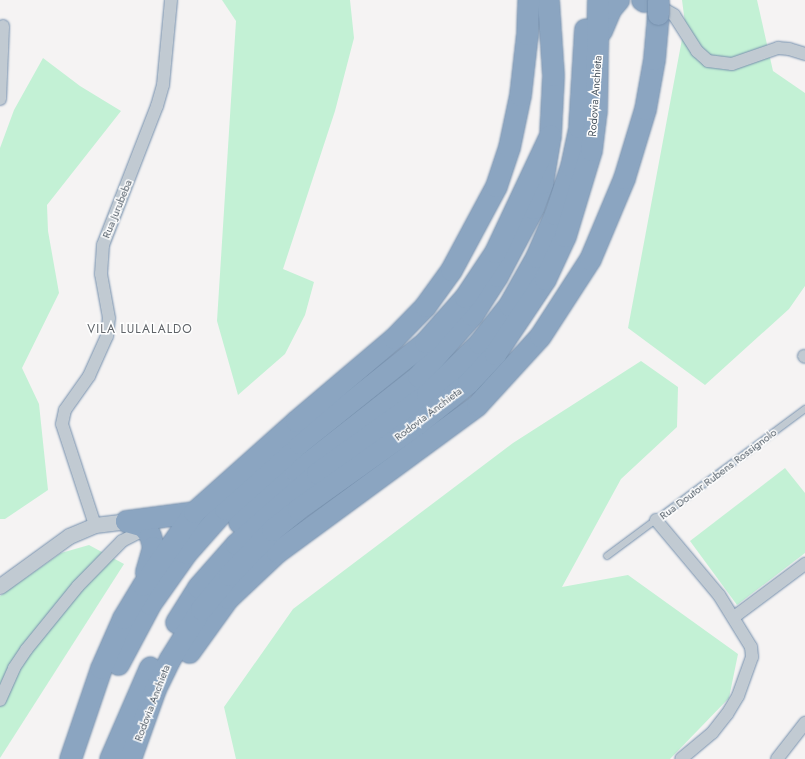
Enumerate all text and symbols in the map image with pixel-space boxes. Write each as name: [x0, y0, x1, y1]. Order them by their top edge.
street label: Rodovia Anchieta: [586, 55, 604, 137]
street label: Rua Jurubeba: [99, 178, 135, 240]
district label: VILA LULALALDO: [87, 323, 193, 337]
street label: Rodovia Anchieta: [392, 384, 464, 444]
street label: Rua Doutor Rubens Rossignolo: [657, 426, 779, 522]
street label: Rodovia Anchieta: [131, 663, 173, 743]

